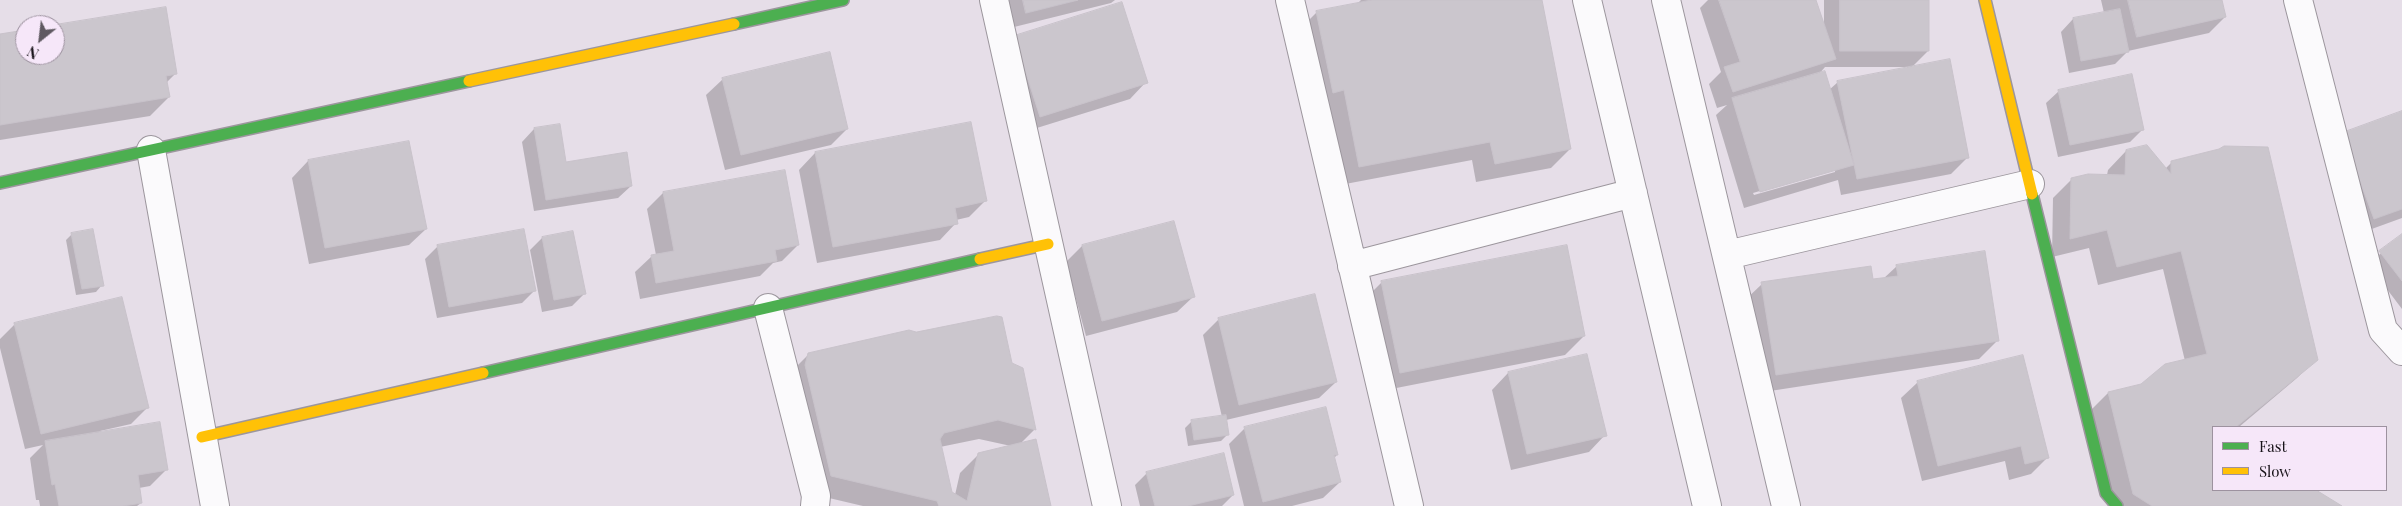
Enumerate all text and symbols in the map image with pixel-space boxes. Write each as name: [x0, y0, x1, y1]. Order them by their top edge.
north arrow: [15, 15, 65, 65]
text: N: [24, 42, 42, 63]
legend: [2212, 426, 2387, 491]
text: Fast: [2259, 436, 2287, 456]
text: Slow: [2259, 461, 2291, 481]

